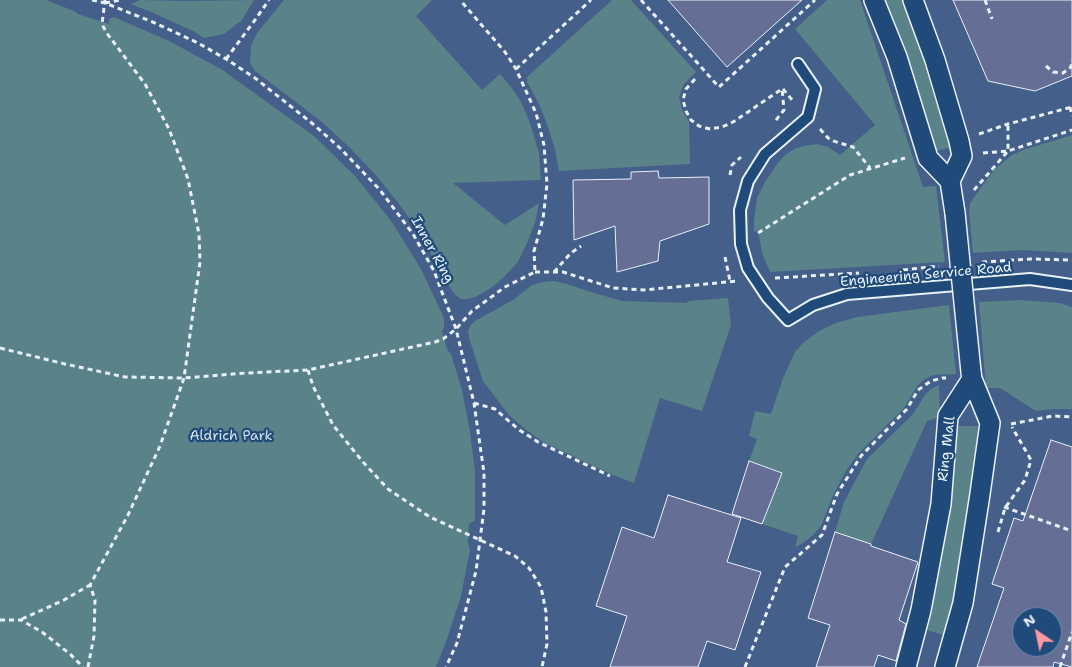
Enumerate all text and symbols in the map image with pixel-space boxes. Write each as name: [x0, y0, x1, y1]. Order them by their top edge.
street label: Inner Ring: [407, 214, 457, 286]
street label: Engineering Service Road: [839, 259, 1013, 291]
street label: Ring Mall: [935, 415, 959, 483]
park label: Aldrich Park: [189, 428, 273, 444]
north arrow: [1012, 607, 1062, 657]
text: N: [1020, 610, 1039, 631]

